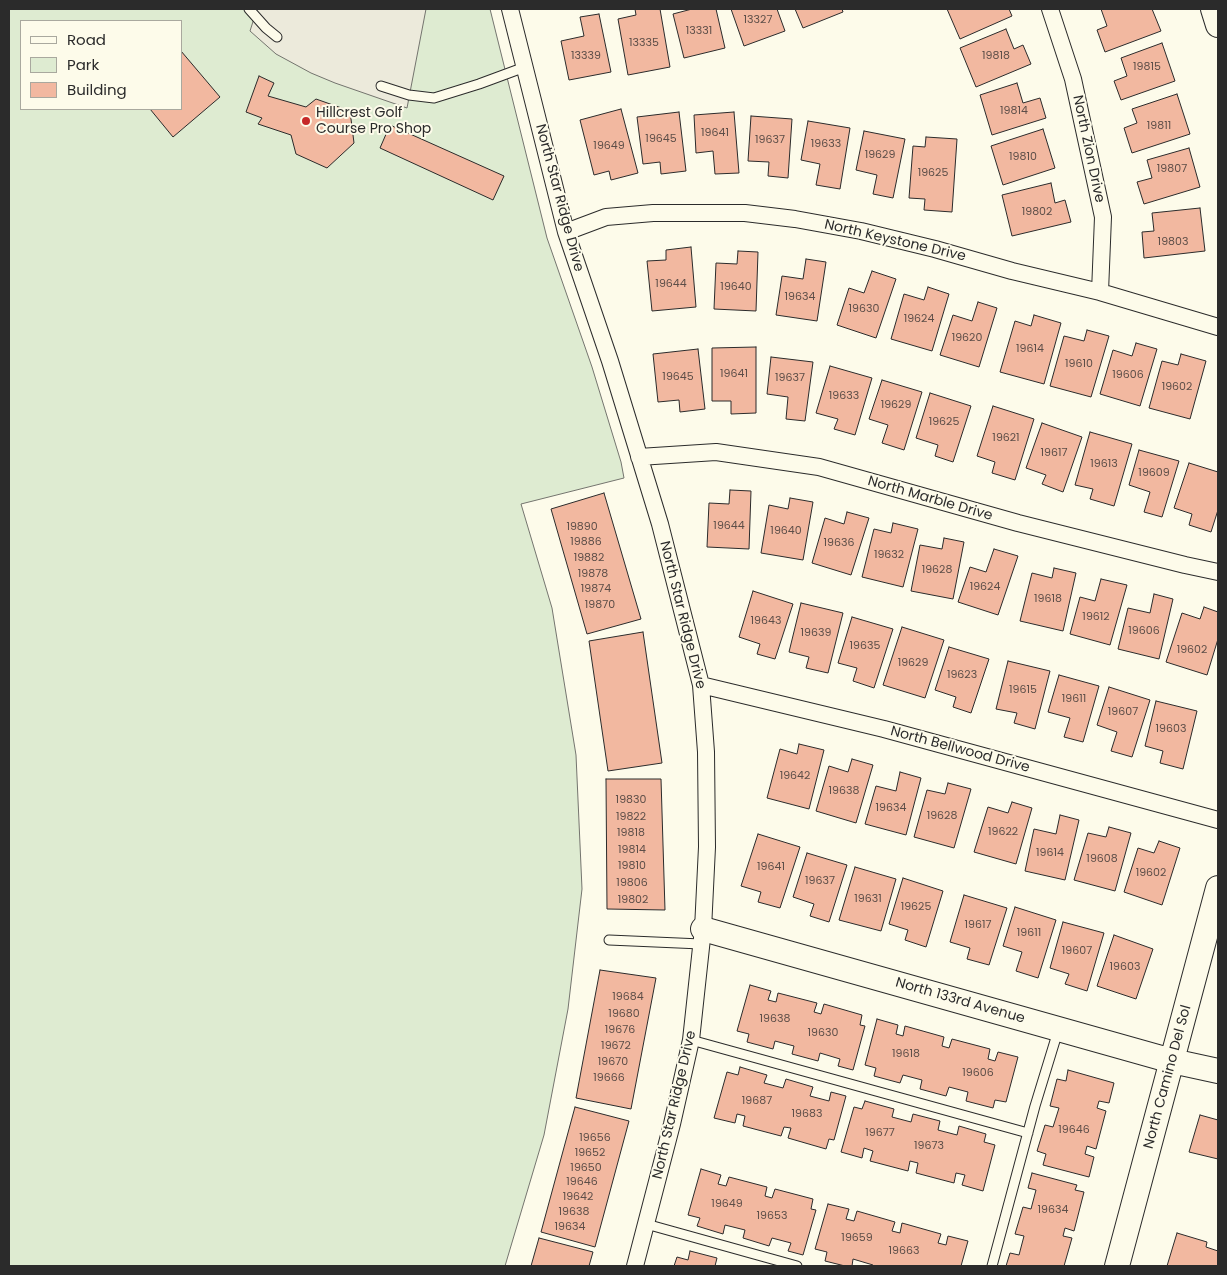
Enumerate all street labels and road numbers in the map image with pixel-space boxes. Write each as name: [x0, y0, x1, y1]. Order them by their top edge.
street label: North Zion Drive: [1068, 94, 1108, 204]
street label: North Star Ridge Drive: [531, 122, 587, 274]
street label: North Keystone Drive: [823, 217, 967, 265]
street label: North Marble Drive: [866, 473, 994, 525]
street label: North Star Ridge Drive: [655, 539, 709, 691]
street label: North Bellwood Drive: [888, 723, 1032, 777]
street label: North 133rd Avenue: [893, 974, 1027, 1028]
street label: North Camino Del Sol: [1141, 1003, 1195, 1151]
street label: North Star Ridge Drive: [650, 1029, 700, 1181]

